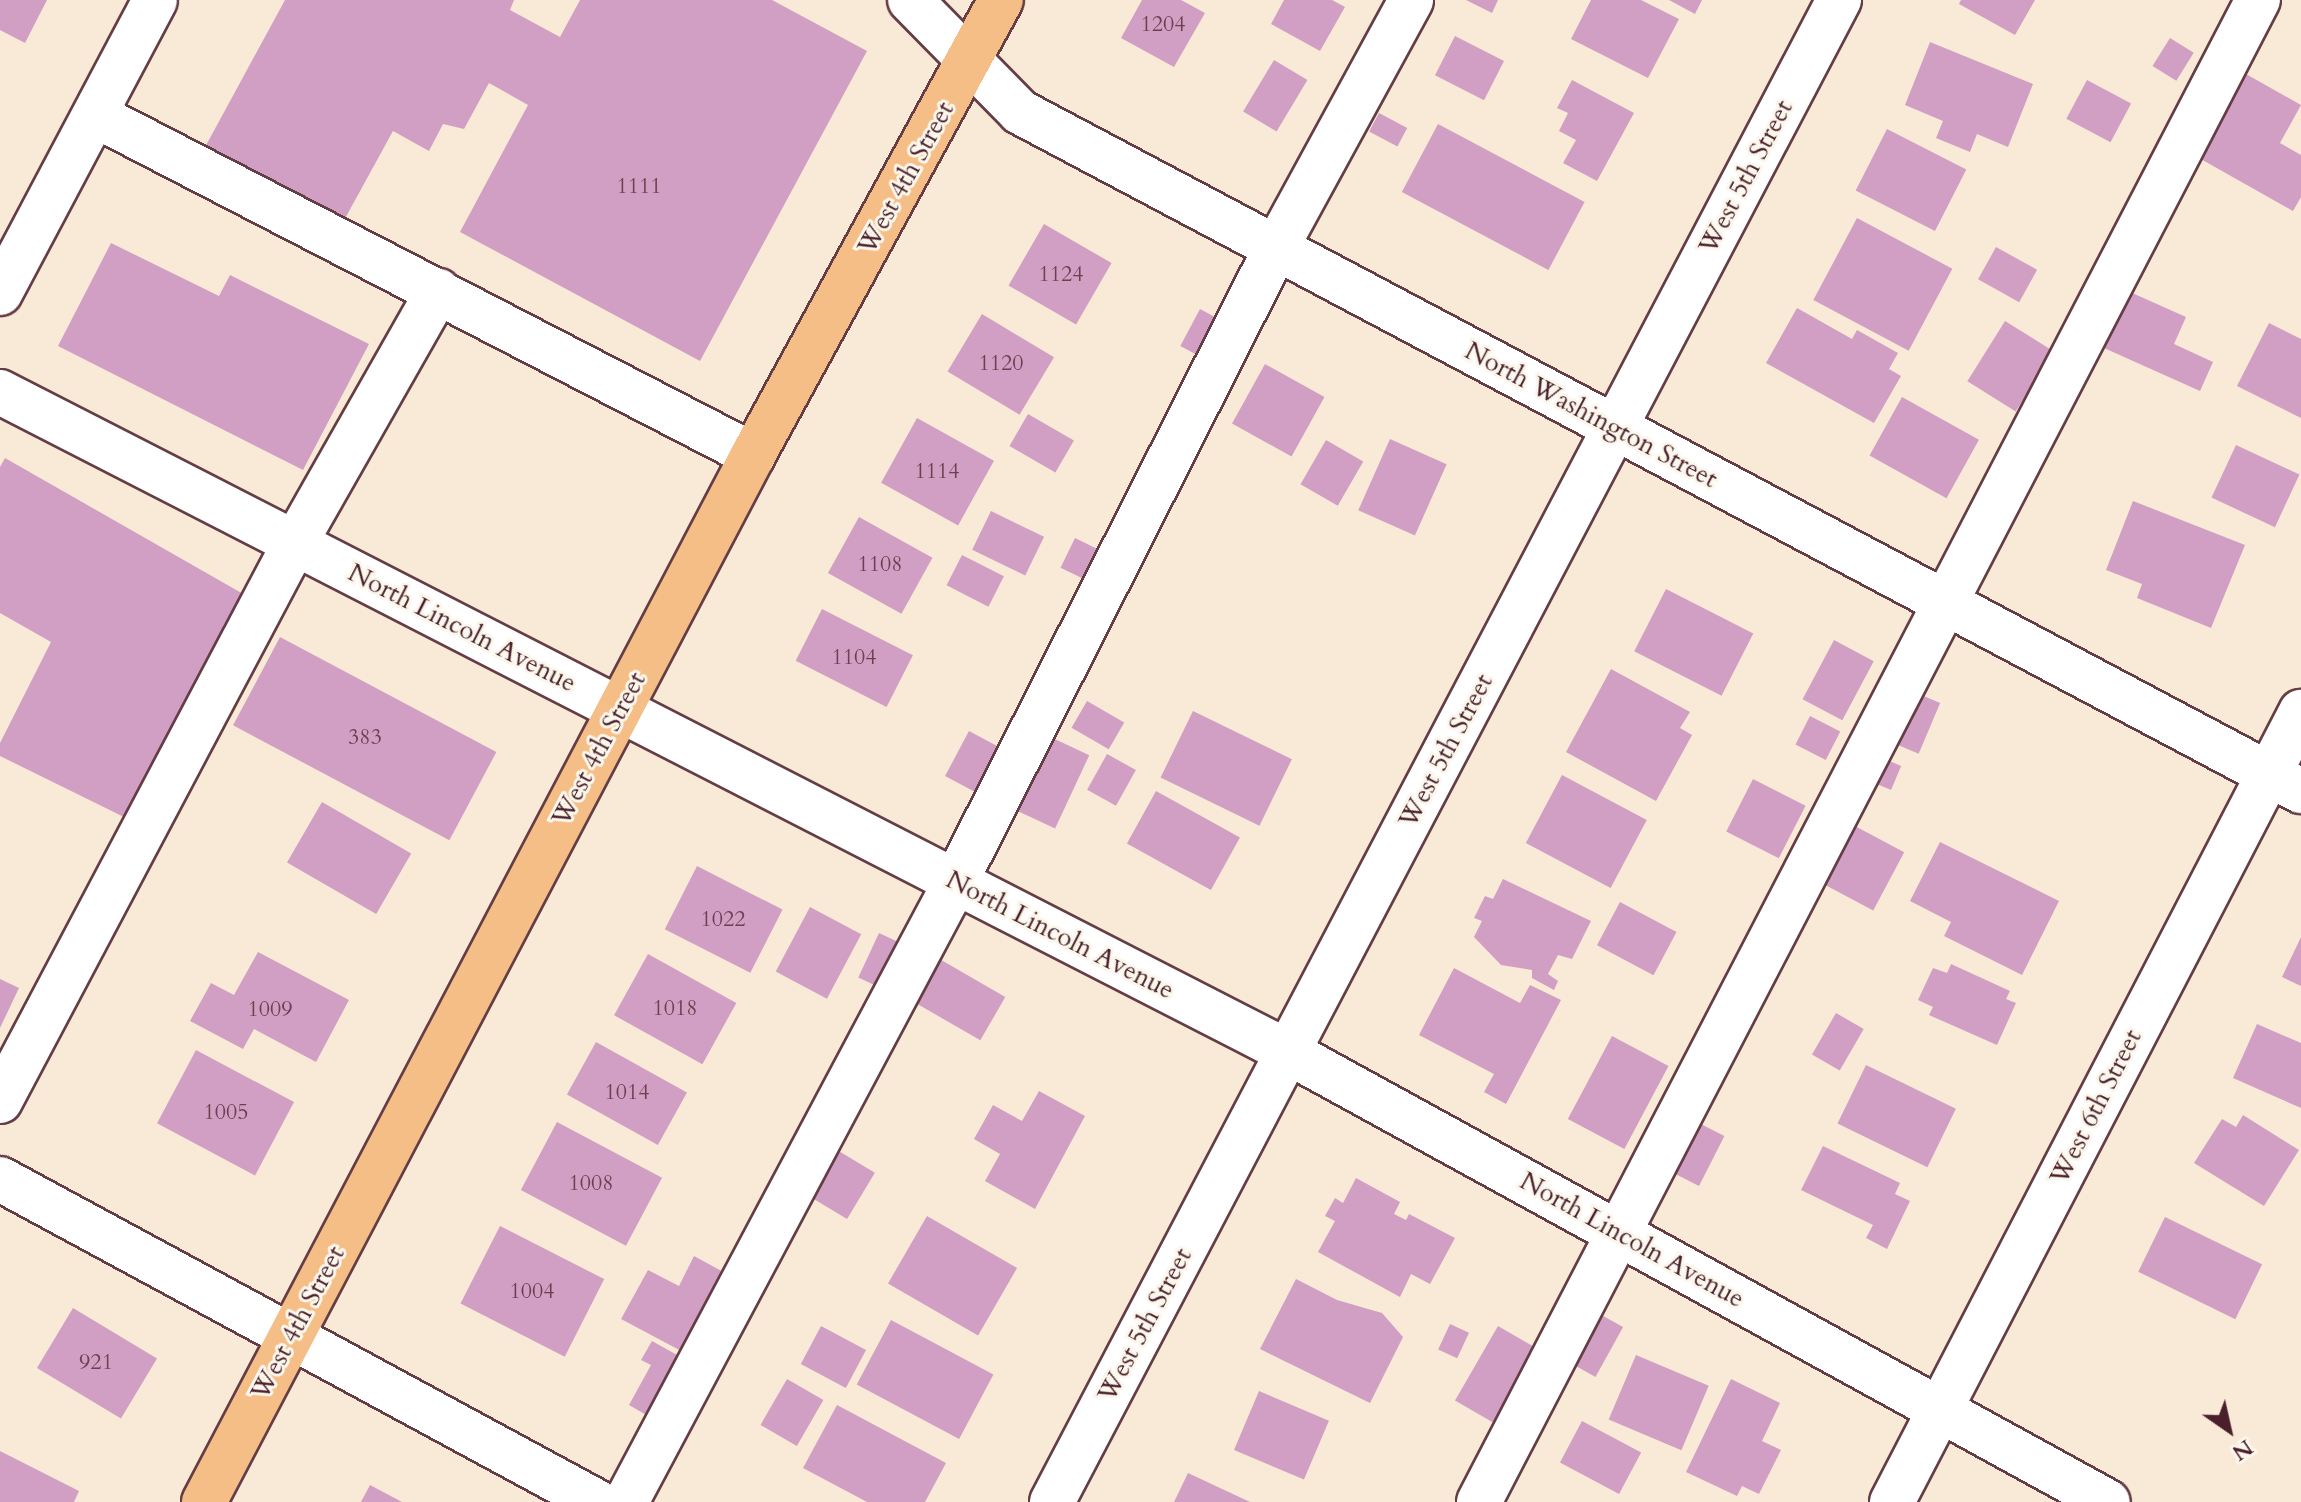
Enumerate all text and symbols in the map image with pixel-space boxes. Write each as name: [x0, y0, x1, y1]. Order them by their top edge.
house number: 1204: [1140, 12, 1186, 38]
street label: West 5th Street: [1692, 95, 1800, 259]
street label: West 4th Street: [851, 96, 961, 260]
house number: 1111: [616, 174, 662, 200]
house number: 1124: [1038, 262, 1084, 288]
street label: North Washington Street: [1459, 335, 1723, 495]
house number: 1120: [978, 351, 1024, 377]
house number: 1114: [914, 459, 960, 485]
house number: 1108: [857, 552, 903, 578]
street label: North Lincoln Avenue: [343, 557, 581, 699]
house number: 1104: [831, 645, 877, 671]
street label: West 4th Street: [545, 667, 653, 831]
street label: West 5th Street: [1392, 669, 1500, 833]
house number: 383: [348, 725, 382, 751]
street label: North Lincoln Avenue: [941, 864, 1179, 1006]
house number: 1022: [700, 907, 746, 933]
house number: 1018: [652, 996, 698, 1022]
house number: 1009: [247, 997, 293, 1023]
street label: West 6th Street: [2044, 1024, 2148, 1190]
house number: 1014: [604, 1080, 650, 1106]
house number: 1005: [203, 1100, 249, 1126]
street label: North Lincoln Avenue: [1514, 1165, 1750, 1315]
house number: 1008: [568, 1171, 614, 1197]
street label: West 4th Street: [244, 1241, 352, 1405]
street label: West 5th Street: [1091, 1243, 1199, 1407]
house number: 1004: [509, 1279, 555, 1305]
house number: 921: [79, 1350, 113, 1376]
north arrow: [2189, 1390, 2269, 1470]
text: N: [2226, 1432, 2259, 1468]

